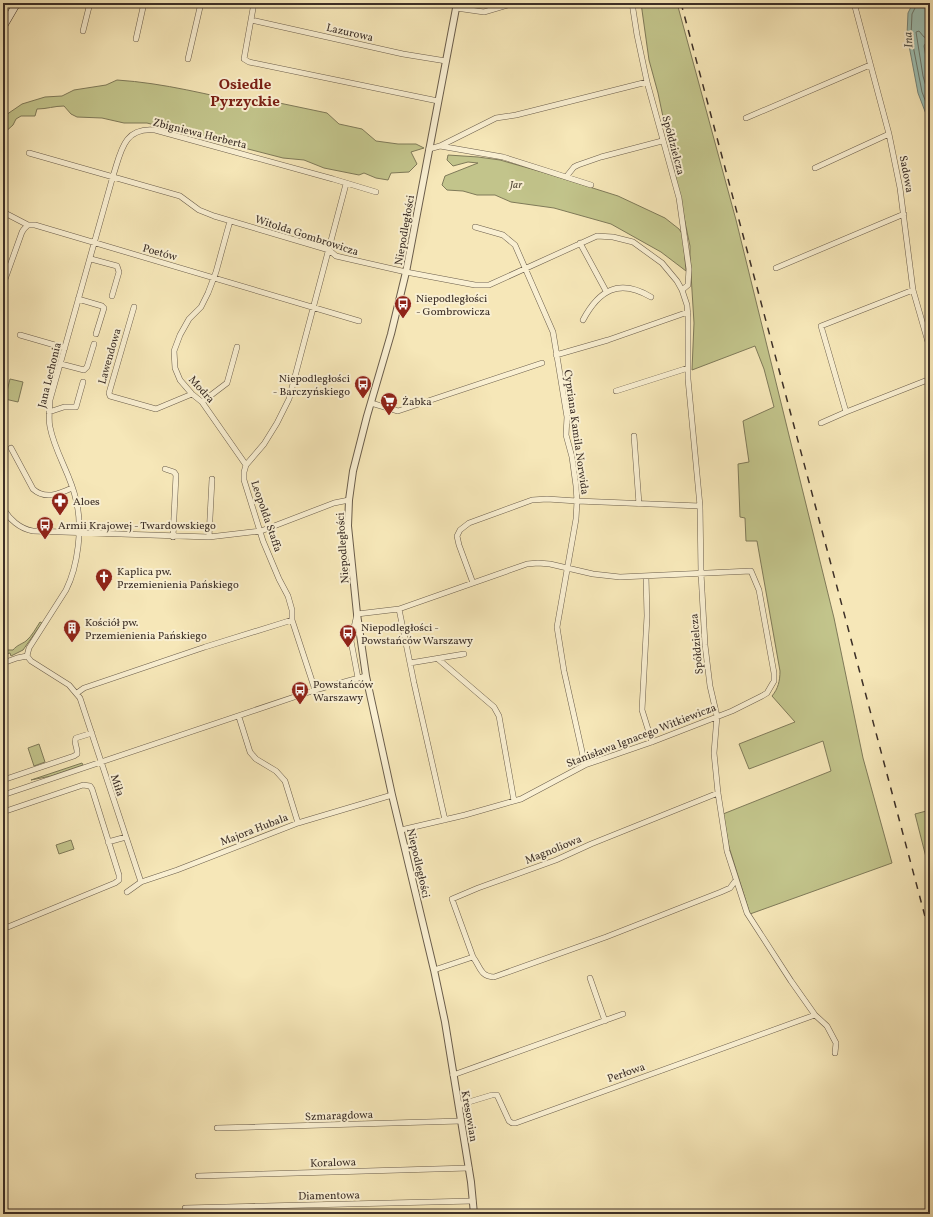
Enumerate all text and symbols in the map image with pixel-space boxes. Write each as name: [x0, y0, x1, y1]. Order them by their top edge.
street label: Lazurowa: [325, 21, 375, 46]
water label: Ina: [900, 31, 918, 49]
district label: Osiedle Pyrzyckie: [210, 75, 280, 113]
street label: Spółdzielcza: [657, 114, 688, 177]
street label: Zbigniewa Herberta: [151, 116, 249, 154]
street label: Sadowa: [895, 154, 917, 195]
park label: Jar: [509, 178, 523, 193]
street label: Niepodległości: [392, 194, 419, 267]
street label: Witolda Gombrowicza: [253, 213, 361, 260]
street label: Poetów: [141, 241, 179, 266]
place label: Niepodległości - Gombrowicza: [416, 292, 491, 320]
bus stop icon: Niepodległości - Gombrowicza: [393, 294, 413, 319]
street label: Lawendowa: [95, 326, 126, 386]
street label: Jana Lechonia: [35, 340, 66, 410]
street label: Cypriana Kamila Norwida: [559, 369, 592, 496]
place label: Niepodległości - Barczyńskiego: [273, 372, 350, 400]
street label: Modra: [185, 373, 218, 407]
bus stop icon: Niepodległości - Barczyńskiego: [353, 374, 373, 399]
supermarket icon: Żabka: [379, 391, 399, 416]
place label: Żabka: [402, 395, 432, 410]
street label: Leopolda Staffa: [246, 479, 285, 555]
pharmacy icon: Aloes: [50, 491, 70, 516]
place label: Aloes: [73, 495, 100, 510]
street label: Niepodległości: [334, 512, 353, 584]
bus stop icon: Armii Krajowej - Twardowskiego: [35, 515, 55, 540]
place label: Armii Krajowej - Twardowskiego: [58, 519, 216, 534]
place label: Kaplica pw. Przemienienia Pańskiego: [117, 565, 239, 593]
church icon: Kaplica pw. Przemienienia Pańskiego: [94, 567, 114, 592]
street label: Spółdzielcza: [687, 612, 708, 675]
place label: Kościół pw. Przemienienia Pańskiego: [85, 616, 207, 644]
building icon: Kościół pw. Przemienienia Pańskiego: [62, 618, 82, 643]
place label: Niepodległości - Powstańców Warszawy: [361, 621, 473, 649]
bus stop icon: Niepodległości - Powstańców Warszawy: [338, 623, 358, 648]
place label: Powstańców Warszawy: [313, 678, 374, 706]
bus stop icon: Powstańców Warszawy: [290, 680, 310, 705]
street label: Stanisława Ignacego Witkiewicza: [564, 701, 719, 772]
street label: Miła: [106, 773, 127, 799]
street label: Majora Hubala: [218, 810, 291, 850]
street label: Niepodległości: [402, 827, 433, 900]
street label: Magnoliowa: [523, 832, 585, 869]
street label: Perłowa: [606, 1060, 648, 1087]
street label: Kresowian: [457, 1090, 480, 1143]
street label: Szmaragdowa: [305, 1108, 374, 1125]
street label: Koralowa: [310, 1155, 357, 1172]
street label: Diamentowa: [298, 1188, 361, 1205]

